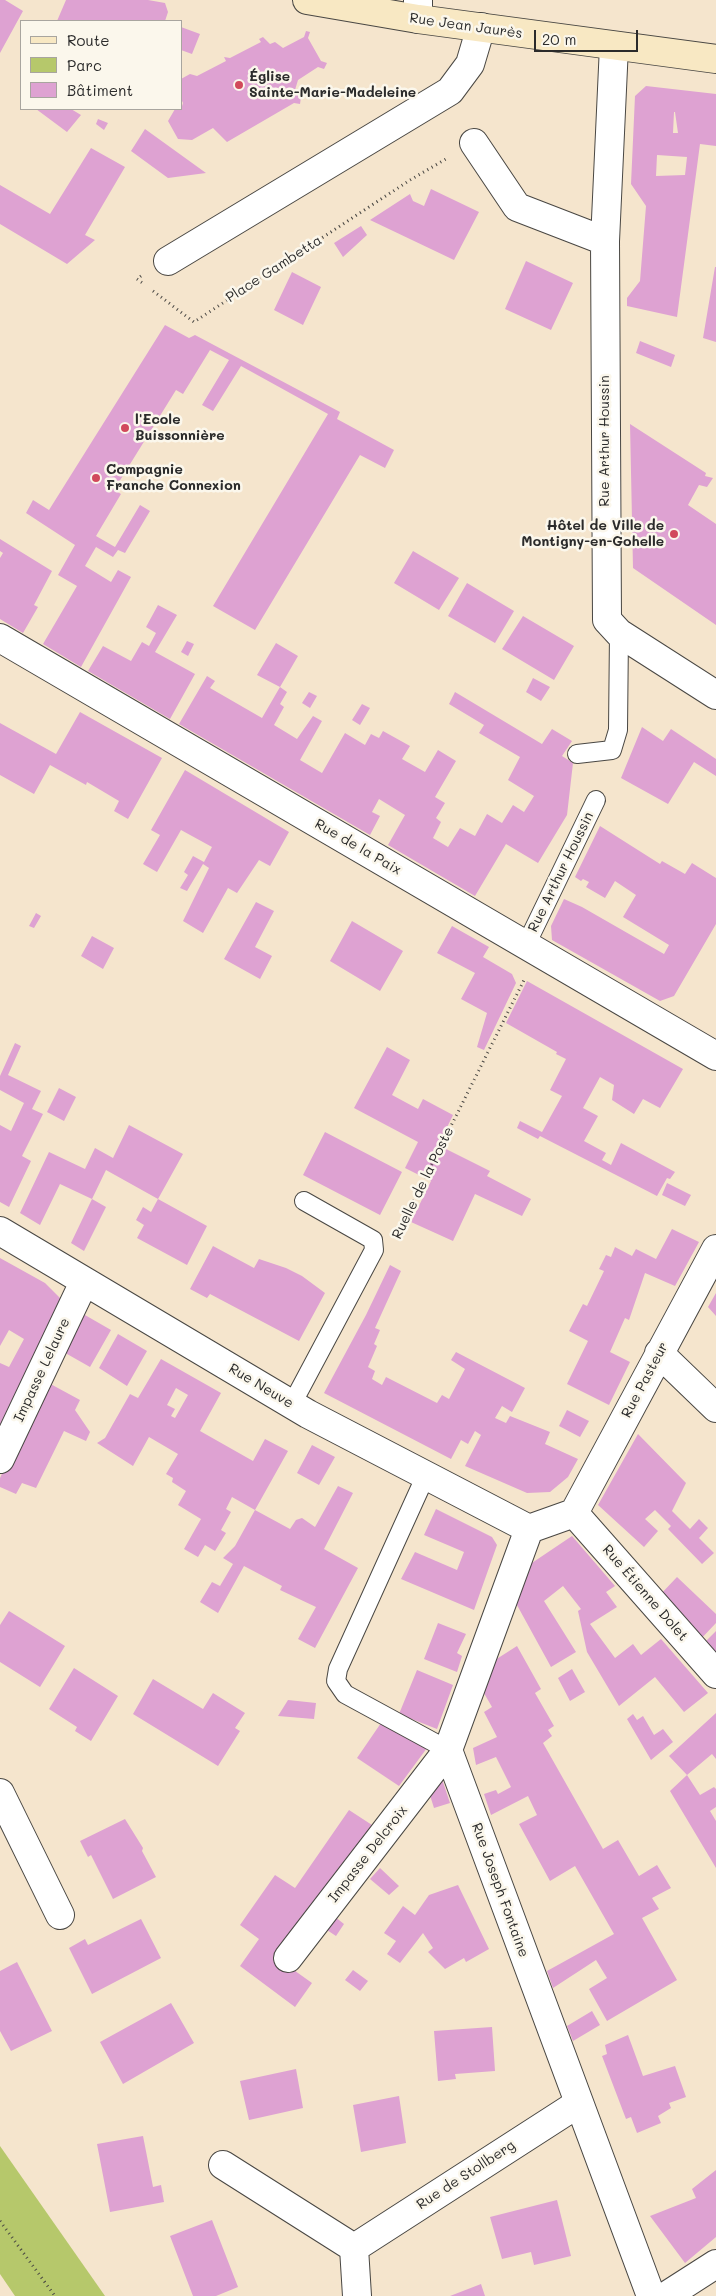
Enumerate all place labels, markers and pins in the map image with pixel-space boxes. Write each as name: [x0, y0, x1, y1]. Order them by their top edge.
place label: Église Sainte-Marie-Madeleine: [249, 69, 416, 102]
marker: Église Sainte-Marie-Madeleine: [233, 79, 245, 91]
place label: l'Ecole Buissonnière: [135, 412, 225, 444]
marker: l'Ecole Buissonnière: [119, 422, 131, 434]
place label: Compagnie Franche Connexion: [106, 462, 241, 494]
marker: Compagnie Franche Connexion: [90, 472, 102, 484]
place label: Hôtel de Ville de Montigny-en-Gohelle: [521, 518, 664, 550]
marker: Hôtel de Ville de Montigny-en-Gohelle: [668, 528, 680, 540]

